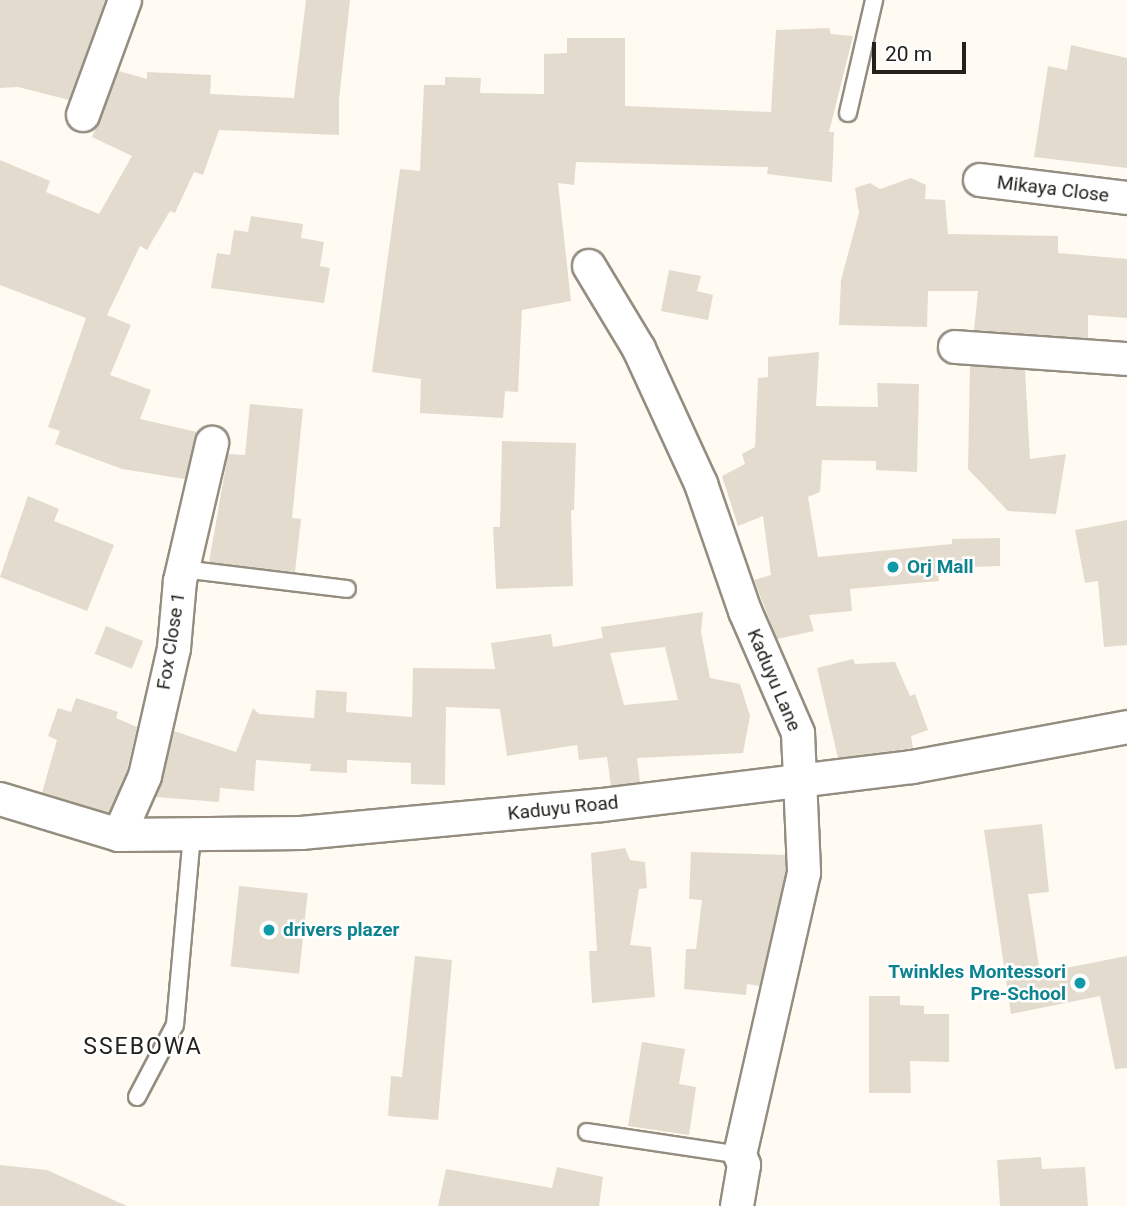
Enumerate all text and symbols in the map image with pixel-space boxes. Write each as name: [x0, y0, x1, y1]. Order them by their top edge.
scale bar: [875, 28, 970, 72]
text: 20 m: [885, 42, 932, 66]
street label: Mikaya Close: [996, 171, 1110, 207]
place label: Orj Mall: [907, 556, 974, 578]
marker: Orj Mall: [885, 559, 901, 575]
street label: Fox Close 1: [152, 591, 190, 691]
street label: Kaduyu Lane: [742, 625, 806, 735]
street label: Kaduyu Road: [507, 791, 619, 825]
place label: drivers plazer: [283, 919, 400, 941]
marker: drivers plazer: [261, 922, 277, 938]
place label: Twinkles Montessori Pre-School: [888, 961, 1066, 1005]
marker: Twinkles Montessori Pre-School: [1072, 975, 1088, 991]
district label: SSEBOWA: [84, 1033, 202, 1061]

